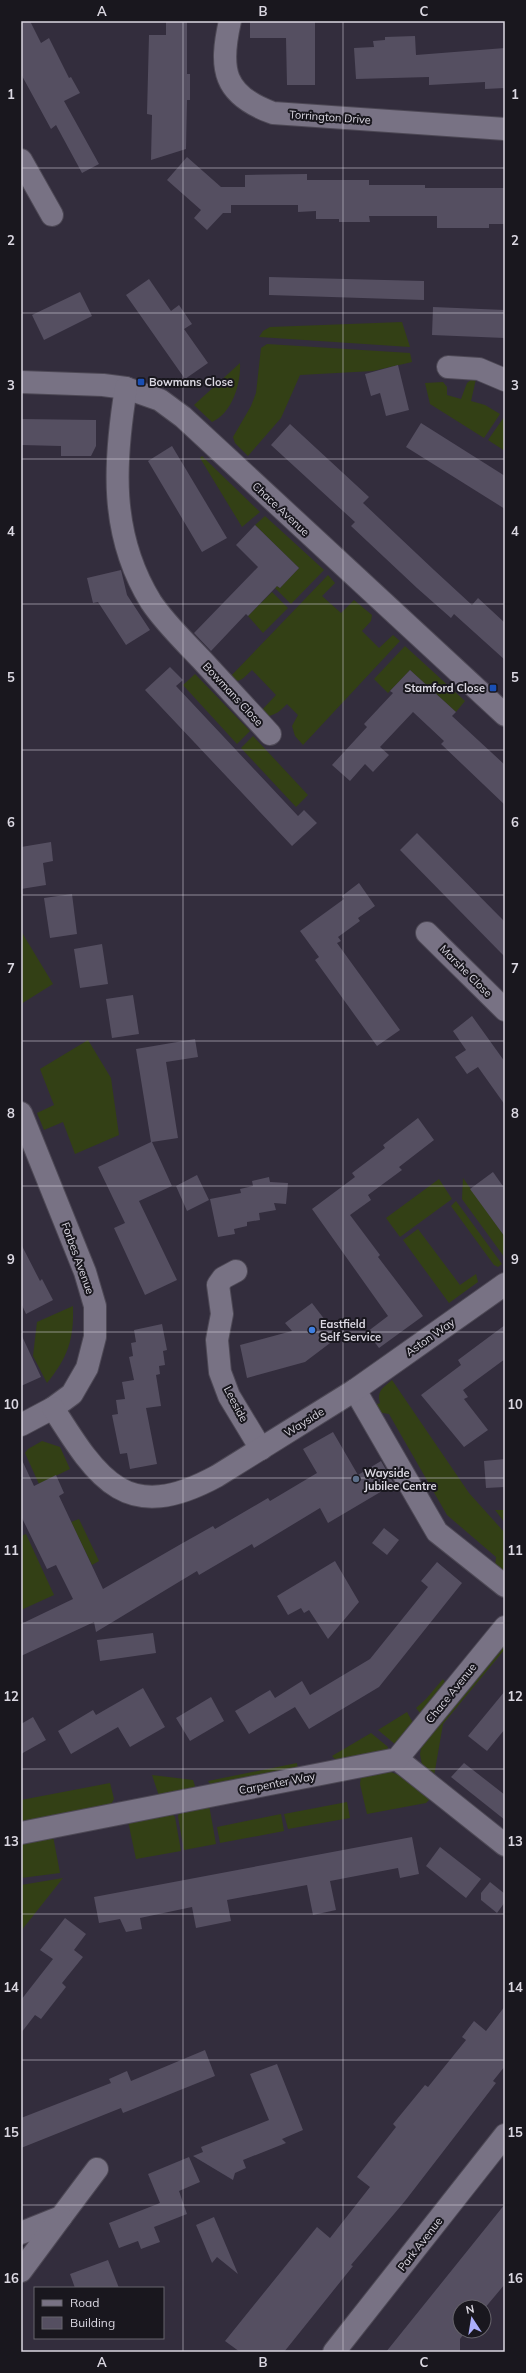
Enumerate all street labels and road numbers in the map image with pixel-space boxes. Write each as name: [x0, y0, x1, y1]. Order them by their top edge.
street label: Torrington Drive: [289, 107, 371, 127]
street label: Chace Avenue: [250, 479, 313, 539]
street label: Bowmans Close: [200, 659, 266, 729]
street label: Marshe Close: [437, 942, 495, 1000]
street label: Forbes Avenue: [59, 1220, 97, 1296]
street label: Aston Way: [403, 1315, 457, 1359]
street label: Leeside: [221, 1384, 251, 1424]
street label: Wayside: [281, 1404, 327, 1440]
street label: Chace Avenue: [423, 1660, 479, 1726]
street label: Carpenter Way: [238, 1769, 317, 1797]
street label: Park Avenue: [395, 2214, 445, 2274]

